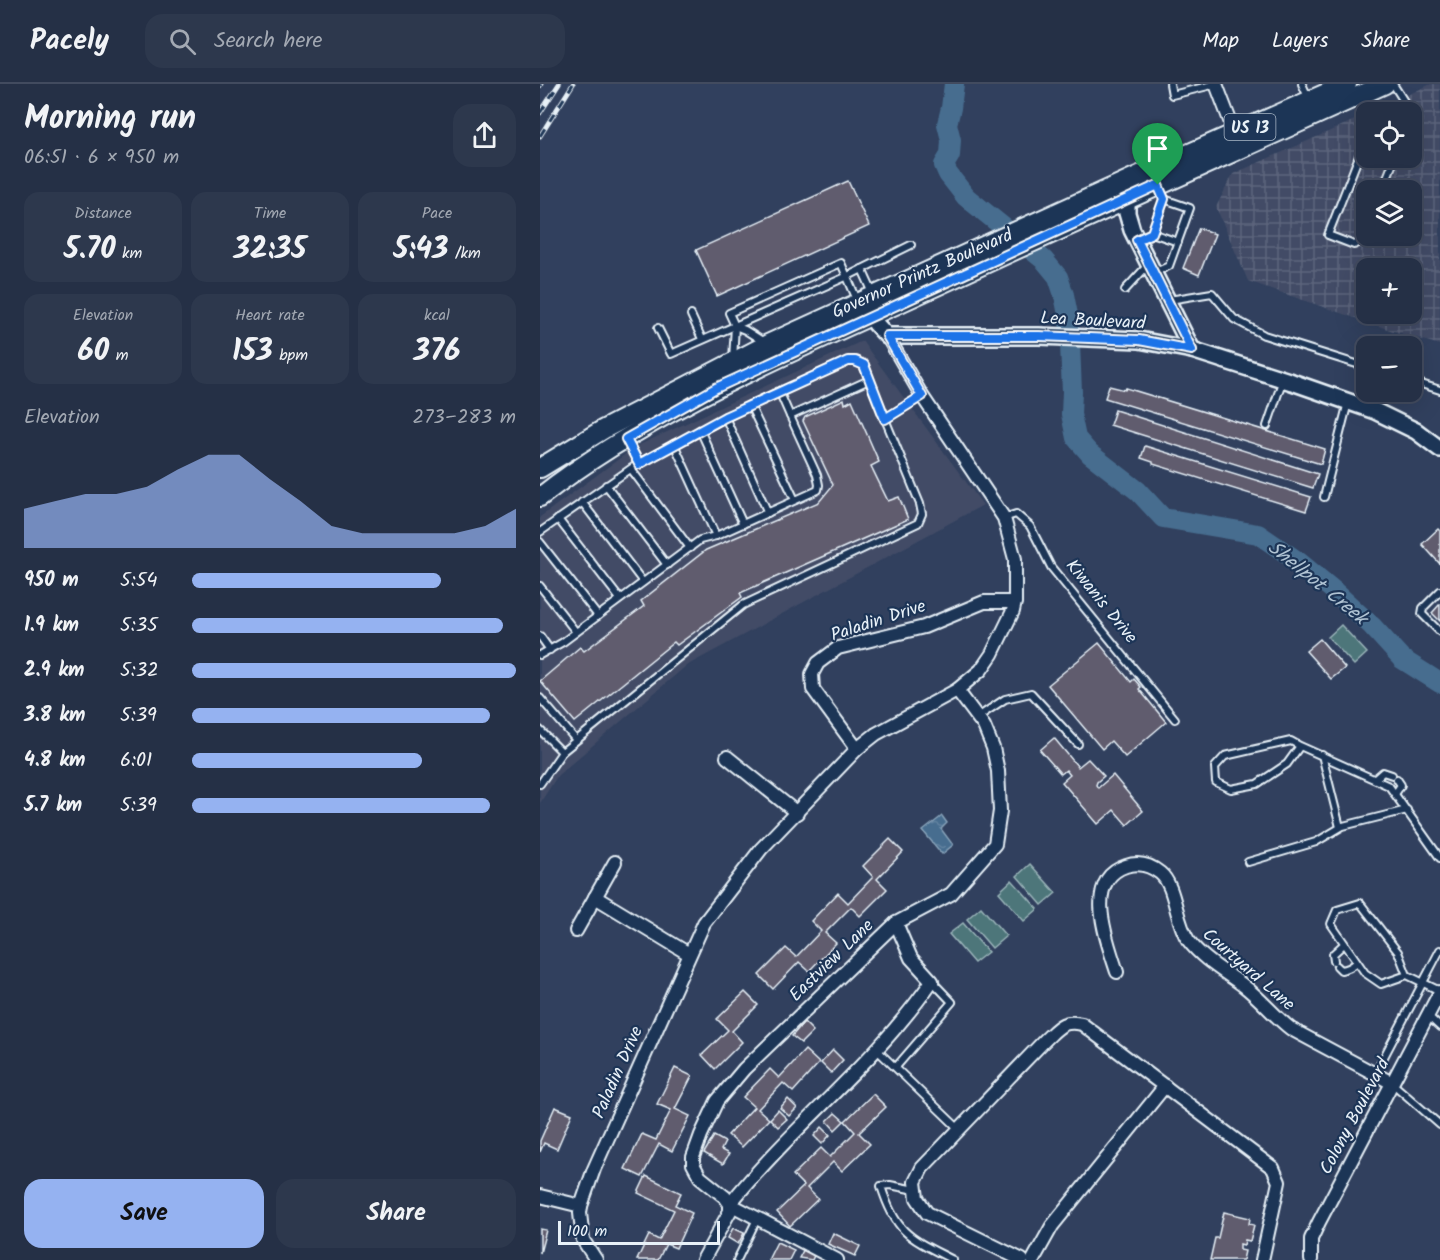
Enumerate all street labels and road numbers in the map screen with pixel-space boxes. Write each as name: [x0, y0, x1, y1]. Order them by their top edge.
road number: US 13: [1224, 114, 1276, 140]
street label: Governor Printz Boulevard: [828, 221, 1019, 327]
street label: Lea Boulevard: [1040, 304, 1147, 339]
street label: Kiwanis Drive: [1058, 553, 1144, 651]
street label: Paladin Drive: [827, 592, 930, 650]
street label: Eastview Lane: [783, 913, 881, 1009]
street label: Courtyard Lane: [1195, 921, 1301, 1019]
street label: Paladin Drive: [585, 1022, 652, 1124]
street label: Colony Boulevard: [1312, 1052, 1399, 1180]

